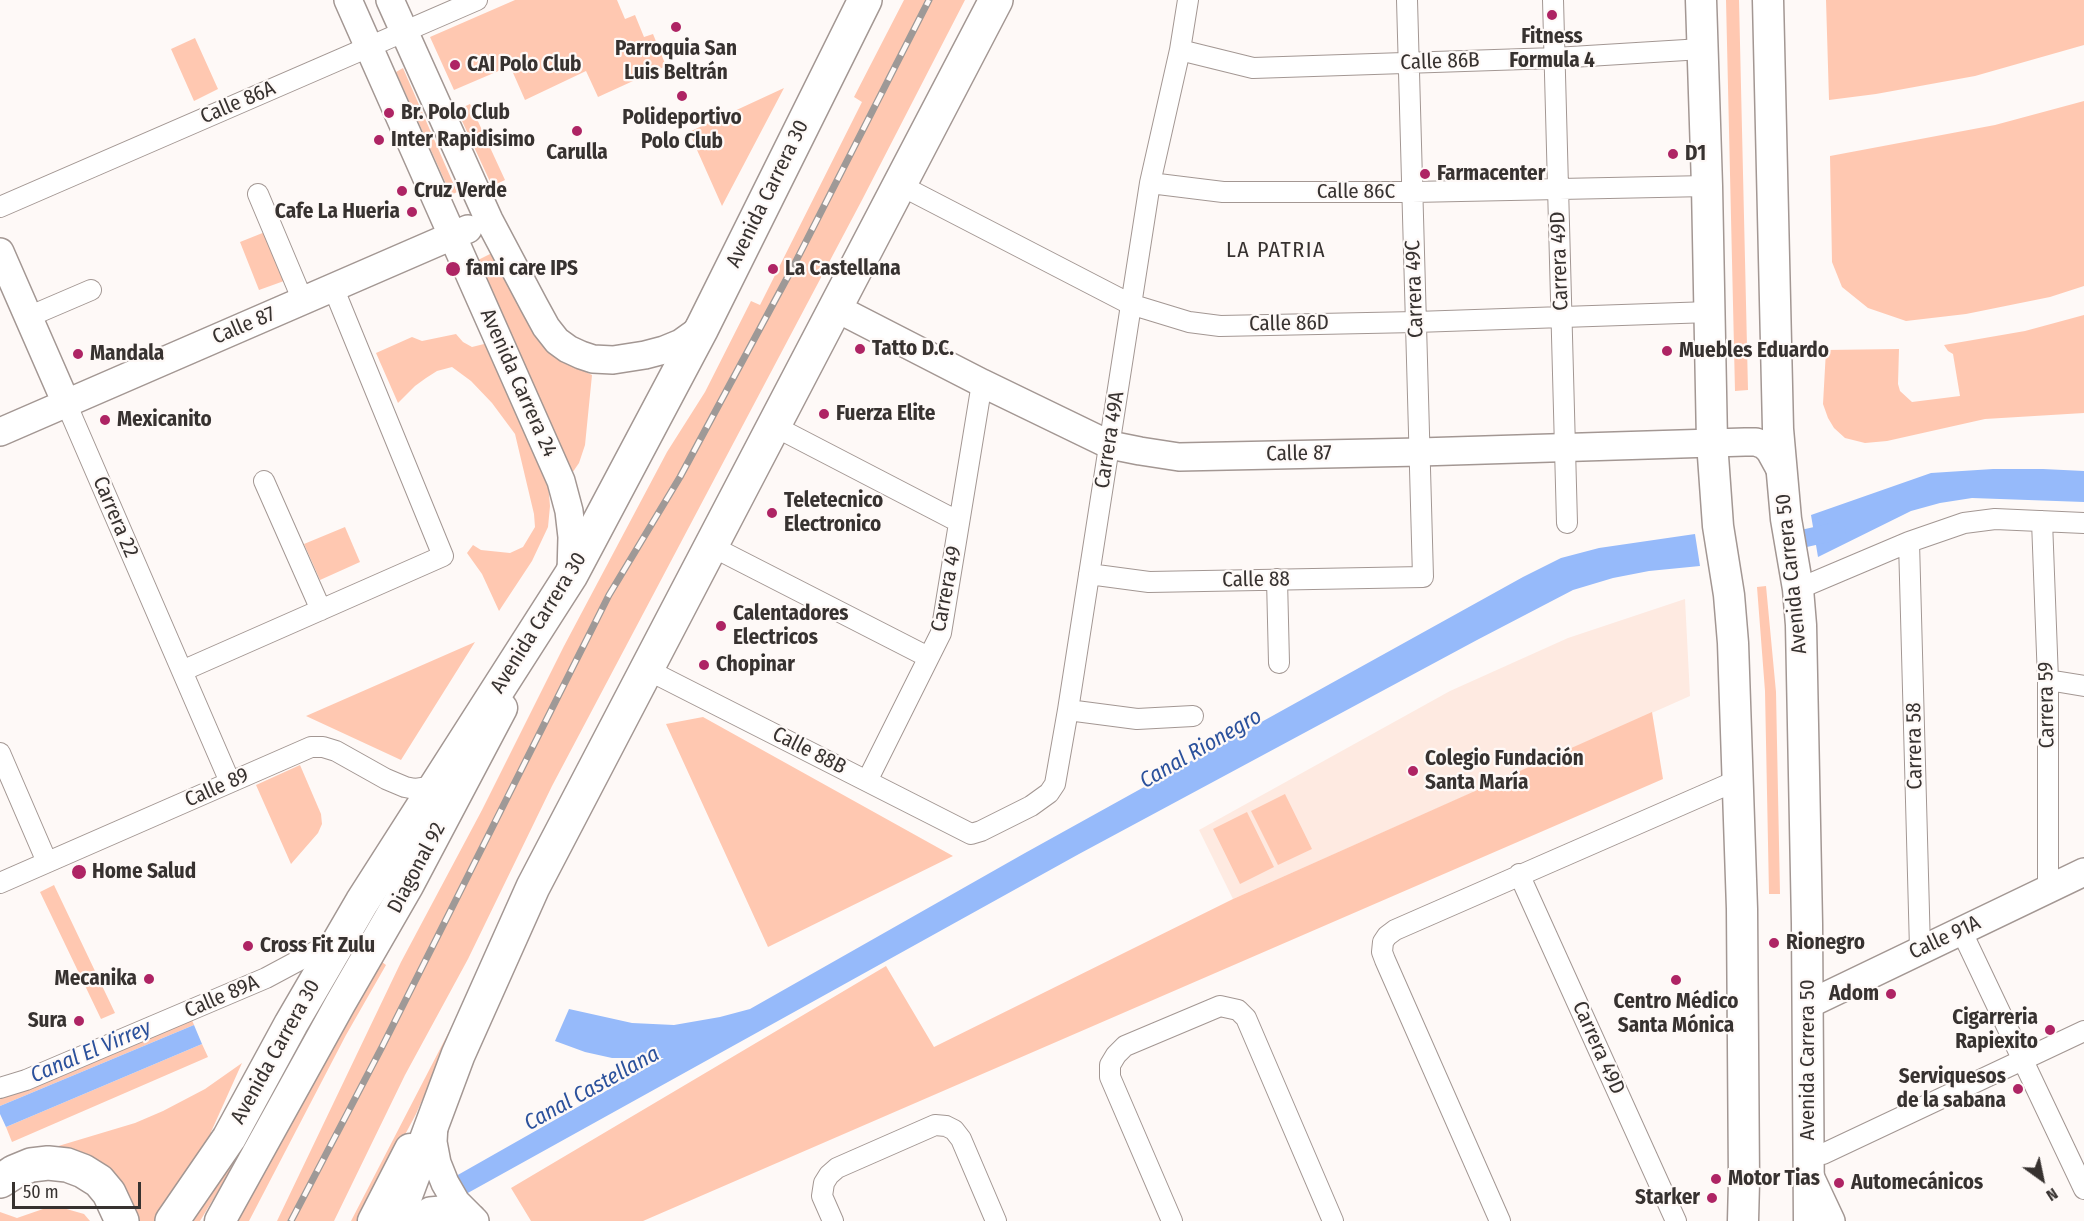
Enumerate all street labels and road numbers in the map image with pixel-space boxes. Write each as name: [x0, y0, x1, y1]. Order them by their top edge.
street label: Calle 86B: [1400, 48, 1480, 76]
street label: Calle 86A: [197, 76, 279, 130]
street label: Avenida Carrera 30: [721, 116, 815, 272]
street label: Calle 86C: [1317, 179, 1395, 205]
street label: Carrera 49D: [1546, 211, 1574, 311]
street label: Carrera 49C: [1401, 240, 1429, 338]
street label: Calle 87: [209, 302, 279, 350]
street label: Avenida Carrera 24: [474, 305, 562, 461]
street label: Calle 86D: [1249, 311, 1329, 337]
street label: Carrera 49A: [1090, 390, 1130, 490]
street label: Calle 87: [1266, 441, 1332, 467]
street label: Carrera 22: [87, 473, 143, 561]
street label: Avenida Carrera 50: [1771, 493, 1813, 655]
street label: Carrera 49: [926, 544, 968, 634]
street label: Avenida Carrera 30: [486, 548, 592, 698]
street label: Calle 88: [1222, 567, 1290, 593]
street label: Carrera 59: [2034, 661, 2060, 749]
street label: Carrera 58: [1902, 702, 1928, 790]
street label: Calle 88B: [768, 722, 850, 780]
street label: Calle 89: [181, 763, 253, 813]
street label: Diagonal 92: [383, 818, 451, 918]
street label: Calle 91A: [1905, 911, 1985, 965]
street label: Calle 89A: [181, 970, 263, 1024]
street label: Avenida Carrera 30: [226, 975, 326, 1129]
street label: Avenida Carrera 50: [1795, 979, 1821, 1141]
street label: Carrera 49D: [1566, 998, 1630, 1098]

